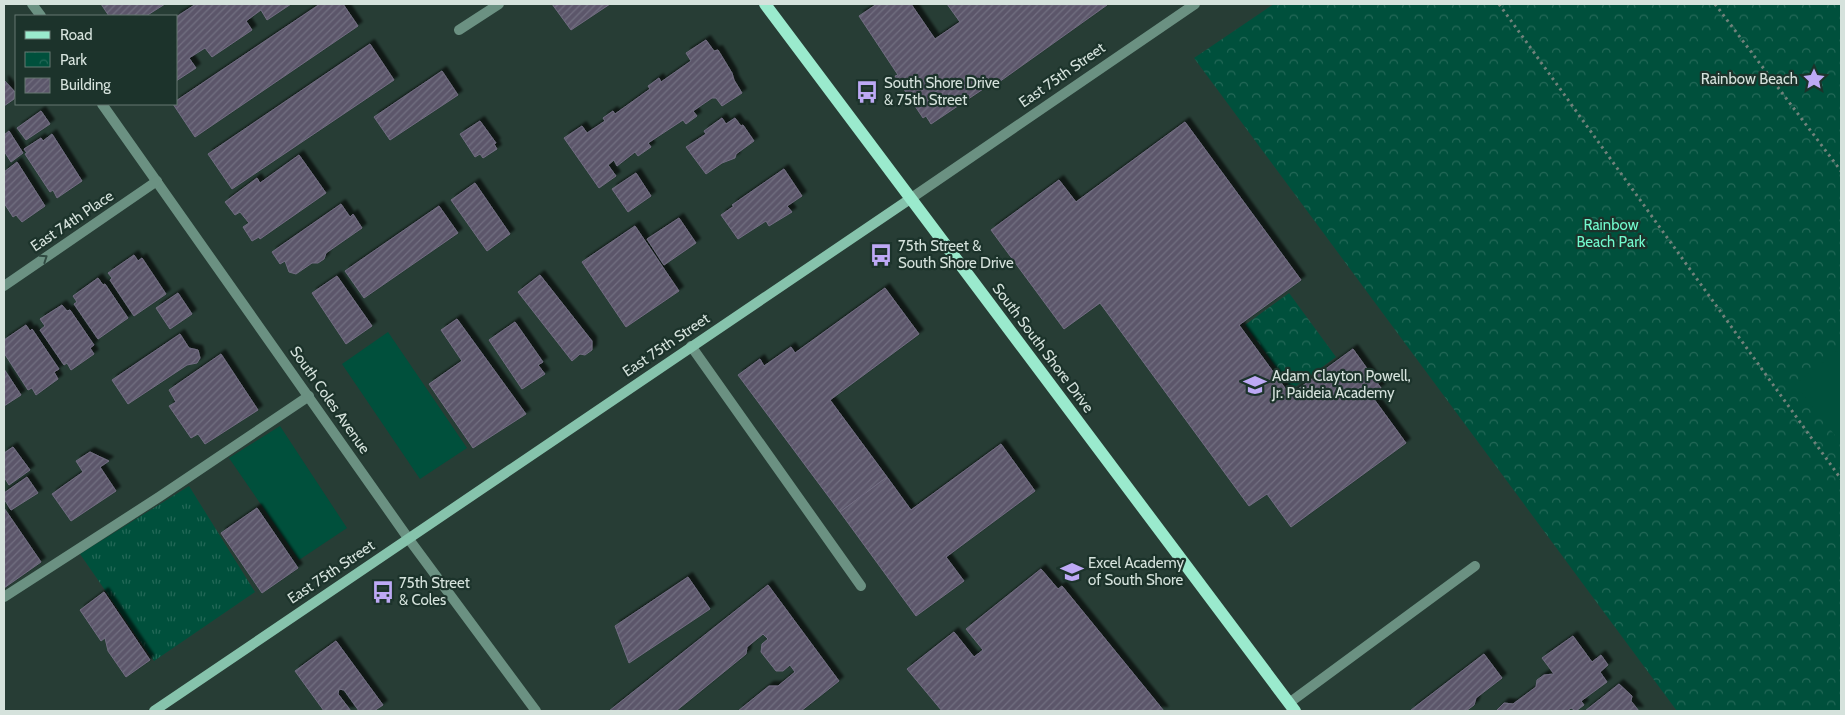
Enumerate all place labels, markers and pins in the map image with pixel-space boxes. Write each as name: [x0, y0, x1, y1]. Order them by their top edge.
place icon: Rainbow Beach: [1801, 66, 1827, 92]
place label: Rainbow Beach: [1701, 70, 1798, 88]
place label: South Shore Drive & 75th Street: [884, 74, 1000, 109]
bus stop icon: South Shore Drive & 75th Street: [854, 79, 880, 105]
place label: 75th Street & South Shore Drive: [898, 237, 1014, 272]
bus stop icon: 75th Street & South Shore Drive: [868, 242, 894, 268]
place label: Adam Clayton Powell, Jr. Paideia Academy: [1271, 367, 1411, 402]
school or university icon: Adam Clayton Powell, Jr. Paideia Academy: [1242, 372, 1268, 398]
place label: Excel Academy of South Shore: [1088, 554, 1184, 589]
school or university icon: Excel Academy of South Shore: [1059, 559, 1085, 585]
place label: 75th Street & Coles: [399, 574, 470, 609]
bus stop icon: 75th Street & Coles: [370, 579, 396, 605]

